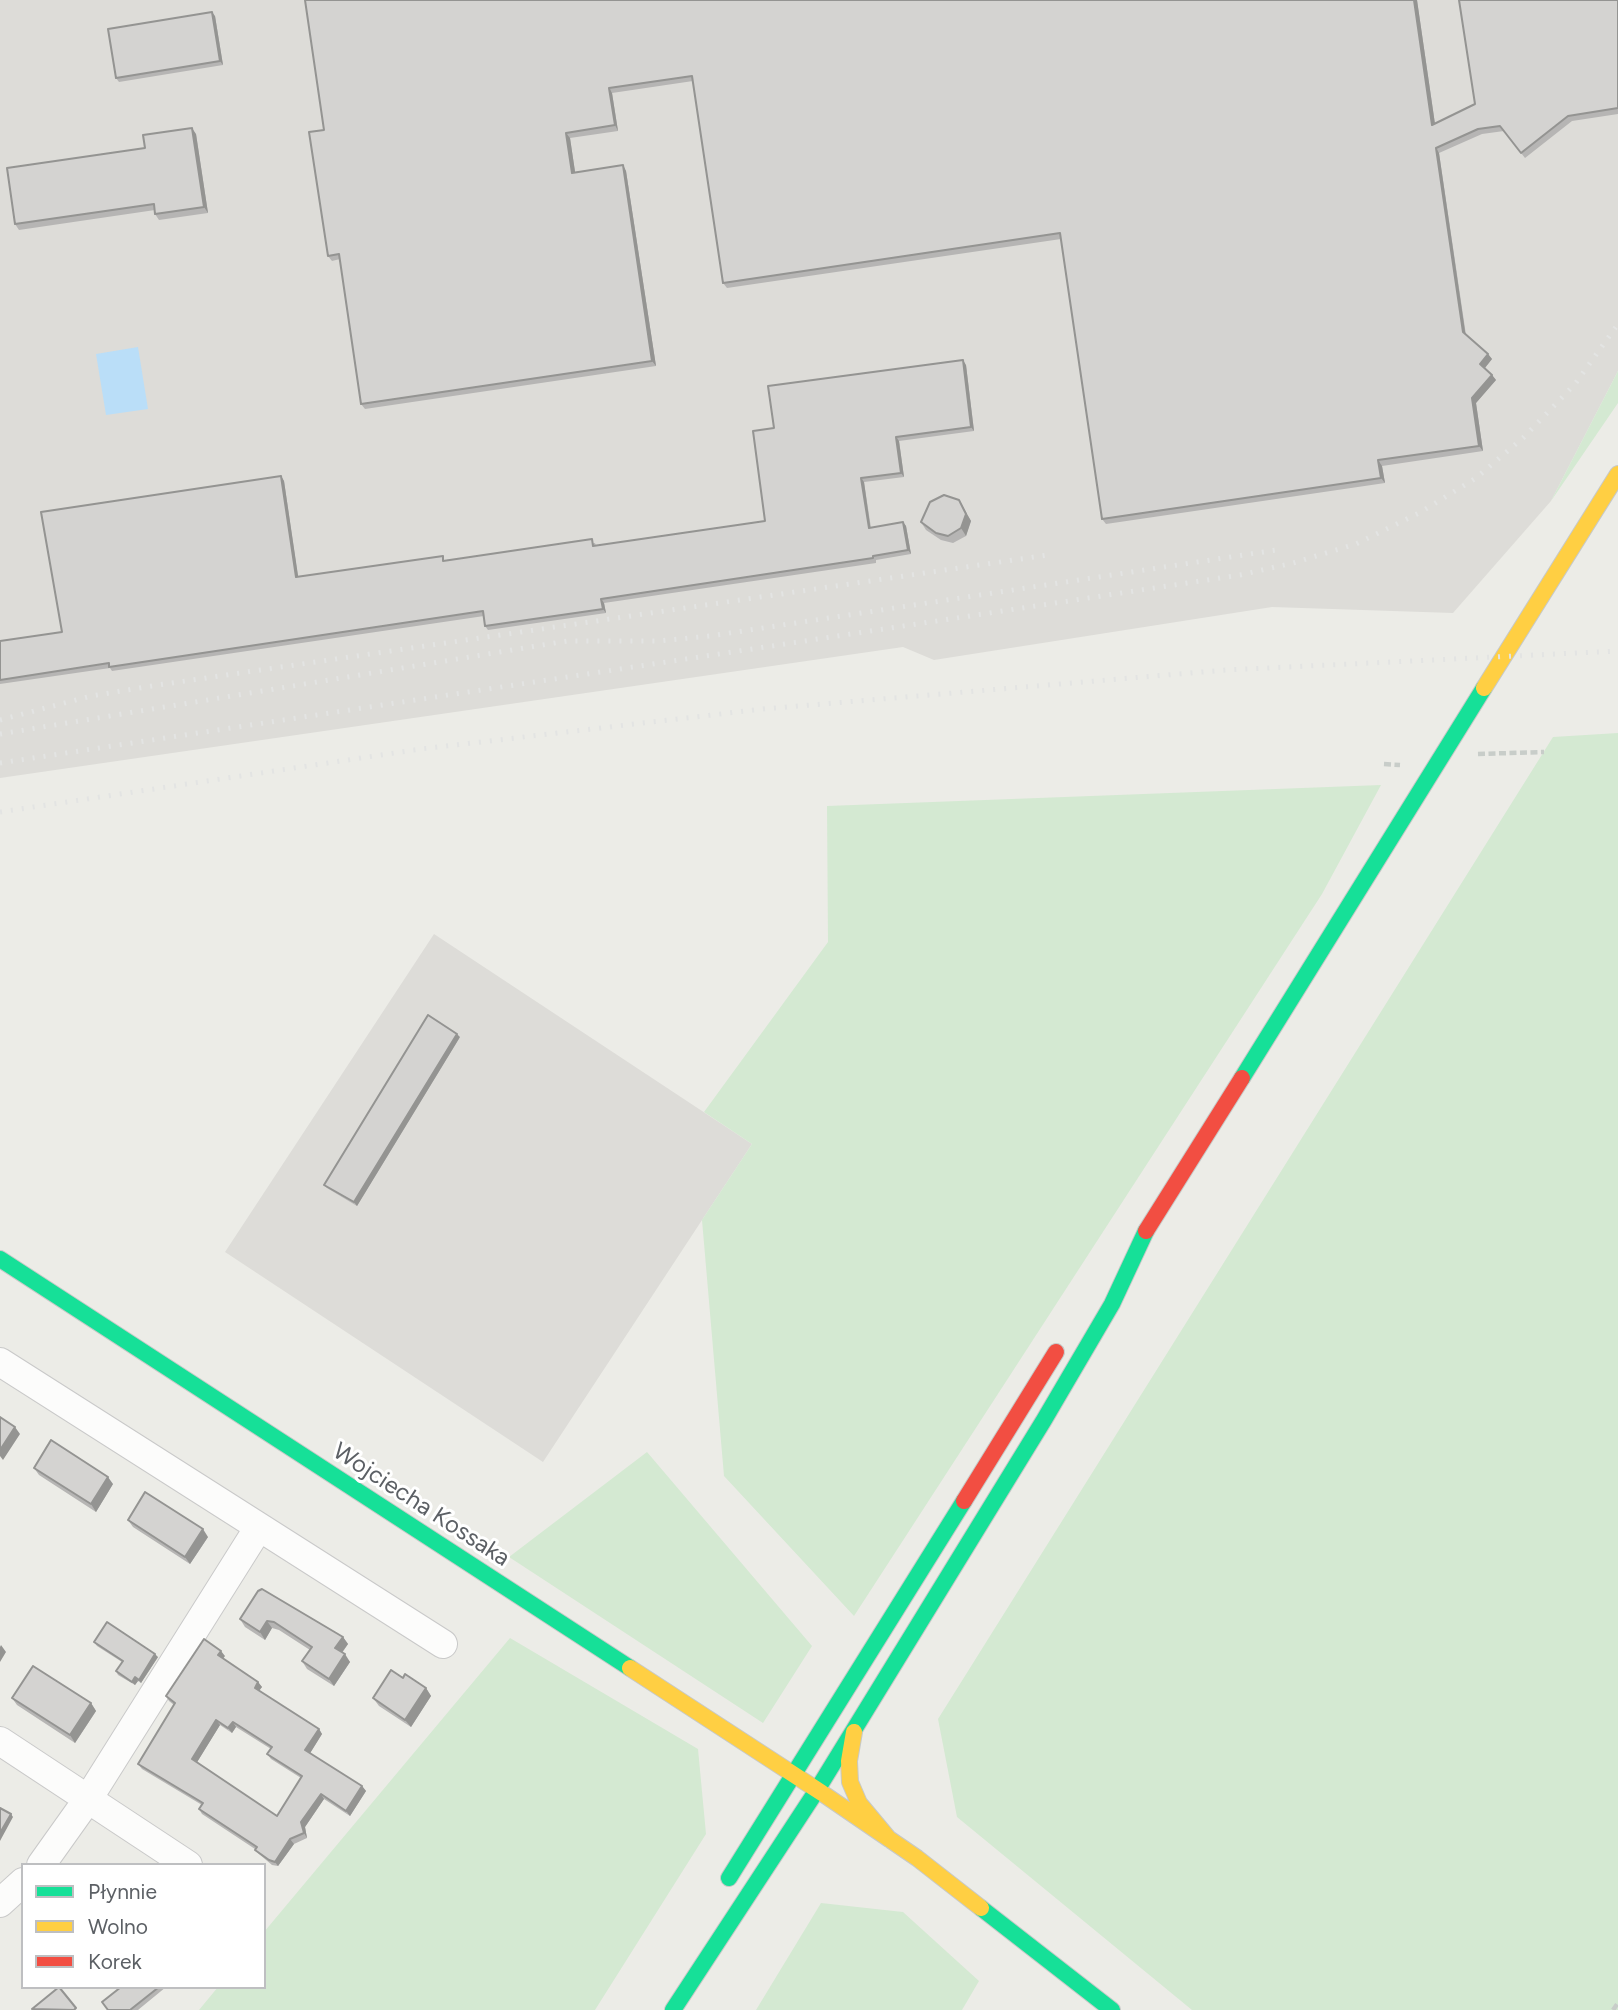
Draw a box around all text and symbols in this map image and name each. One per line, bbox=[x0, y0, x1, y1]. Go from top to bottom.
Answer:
street label: Wojciecha Kossaka bbox=[327, 1437, 515, 1573]
legend bbox=[21, 1863, 266, 1989]
text: Płynnie bbox=[88, 1879, 157, 1904]
text: Wolno bbox=[88, 1914, 148, 1939]
text: Korek bbox=[88, 1949, 142, 1974]

